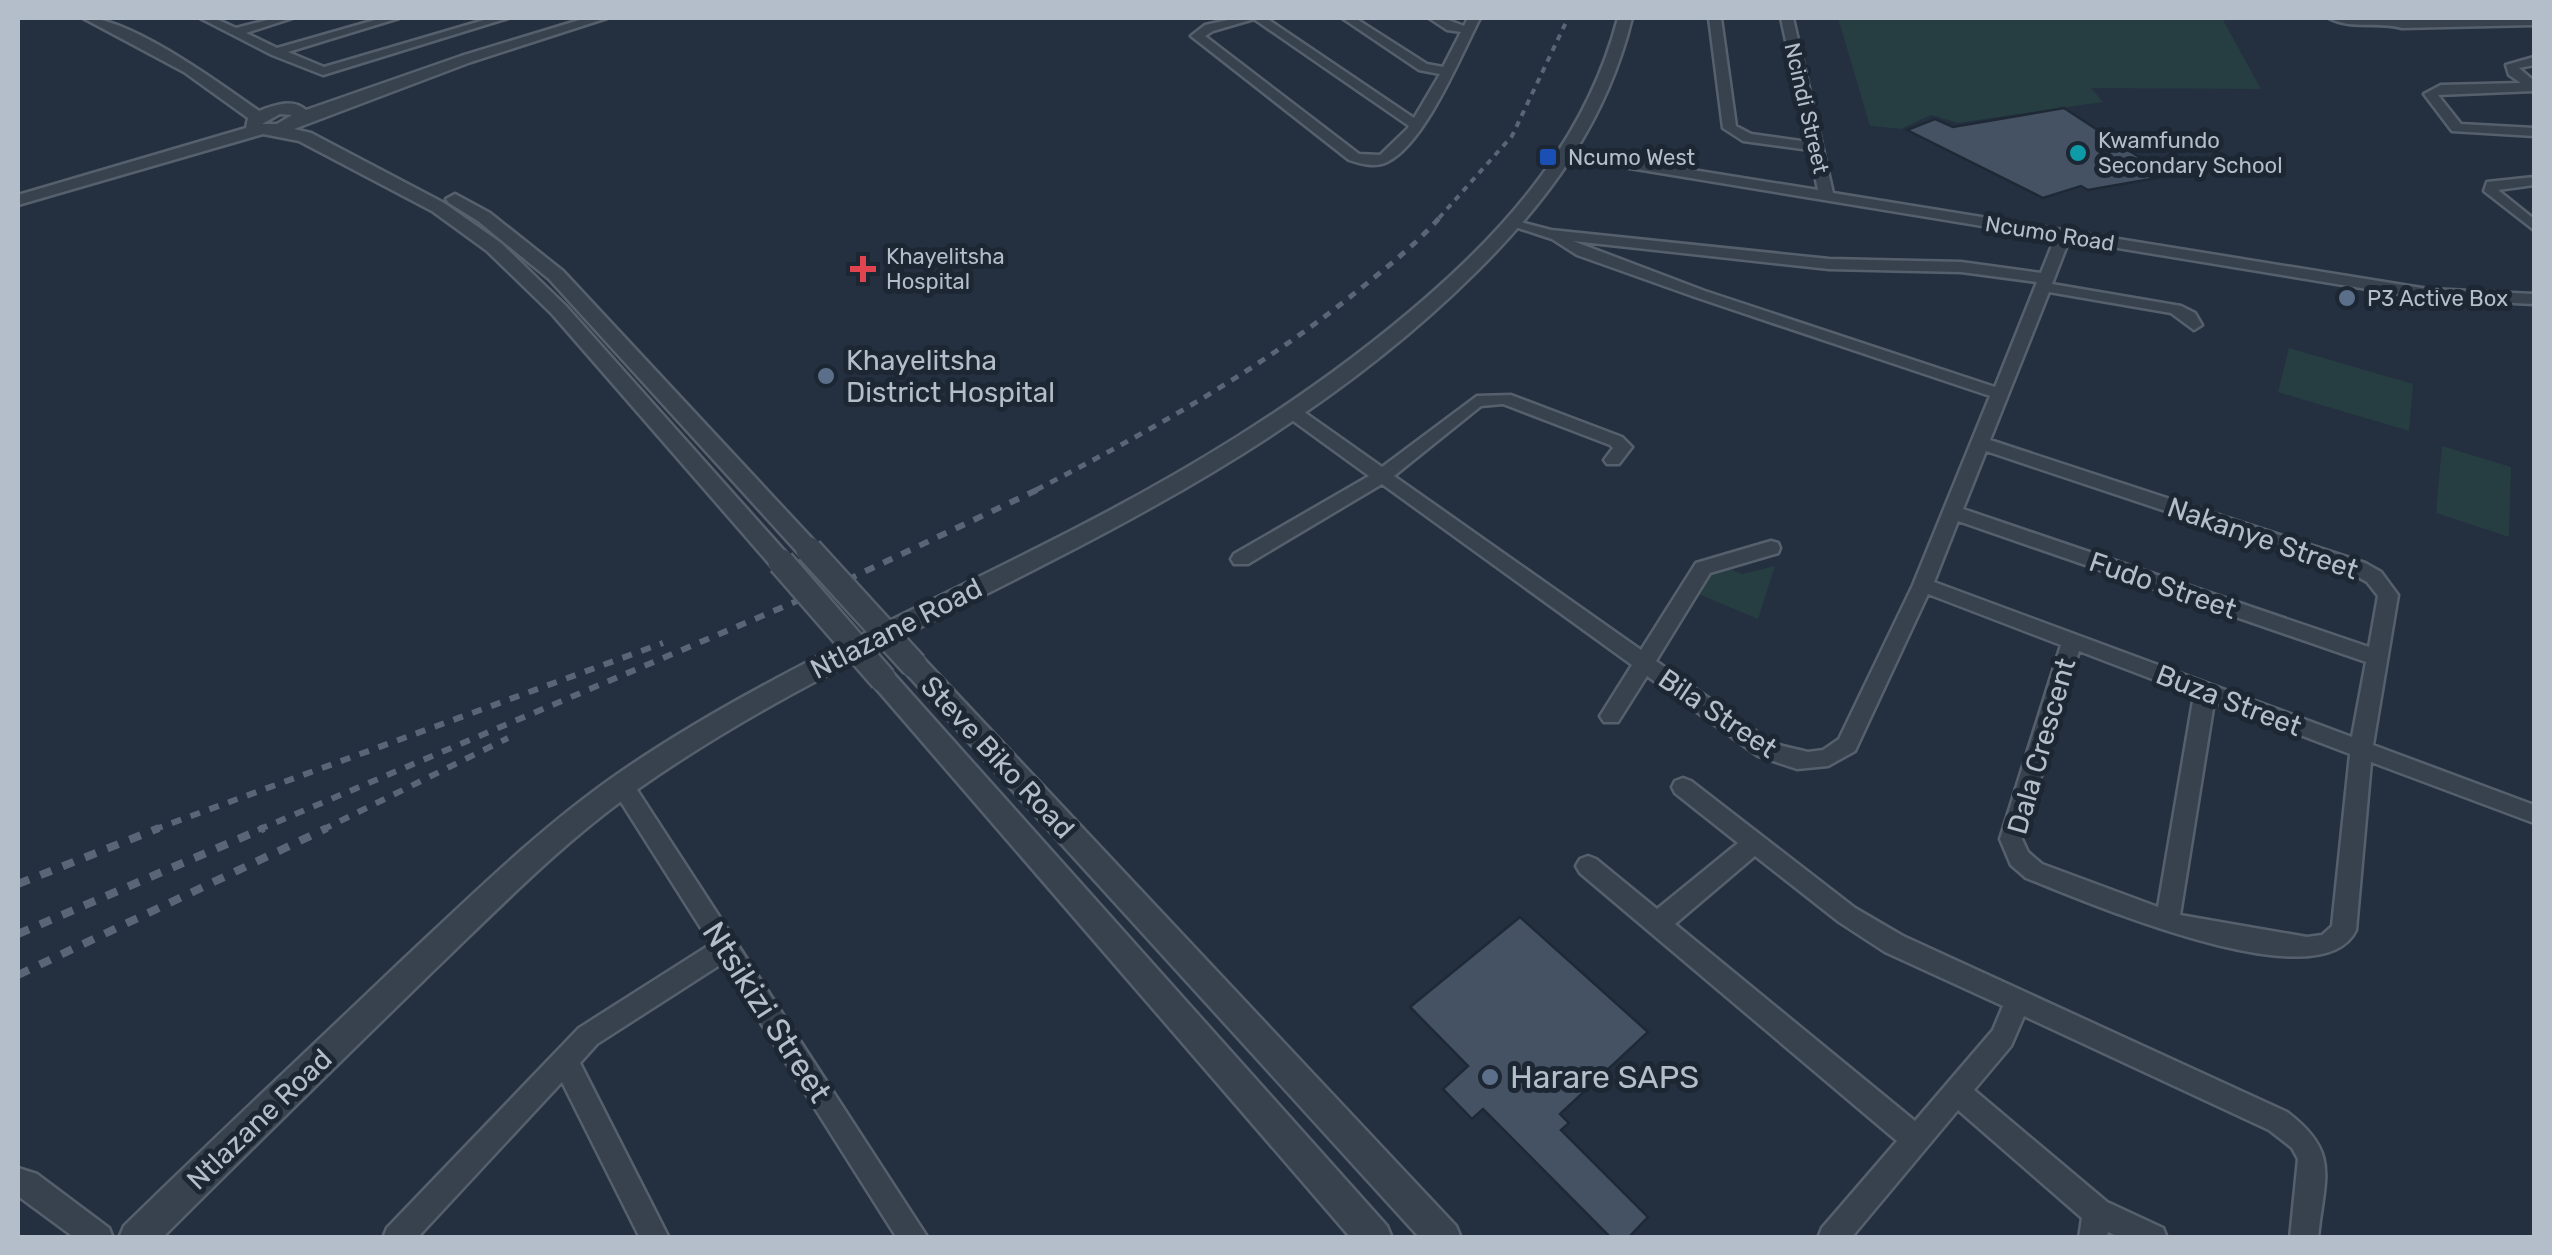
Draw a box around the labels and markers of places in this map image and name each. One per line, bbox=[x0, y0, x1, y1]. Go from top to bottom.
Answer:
place label: Kwamfundo Secondary School bbox=[2098, 127, 2282, 179]
marker: Kwamfundo Secondary School bbox=[2067, 142, 2089, 164]
place label: Ncumo West bbox=[1568, 144, 1696, 171]
marker: Ncumo West bbox=[1537, 146, 1559, 168]
place label: Khayelitsha Hospital bbox=[886, 243, 1005, 295]
marker: Khayelitsha Hospital bbox=[850, 256, 876, 282]
place label: P3 Active Box bbox=[2367, 285, 2508, 312]
marker: P3 Active Box bbox=[2336, 287, 2358, 309]
place label: Khayelitsha District Hospital bbox=[846, 344, 1055, 409]
marker: Khayelitsha District Hospital bbox=[815, 365, 837, 387]
place label: Harare SAPS bbox=[1510, 1058, 1699, 1096]
marker: Harare SAPS bbox=[1479, 1066, 1501, 1088]

